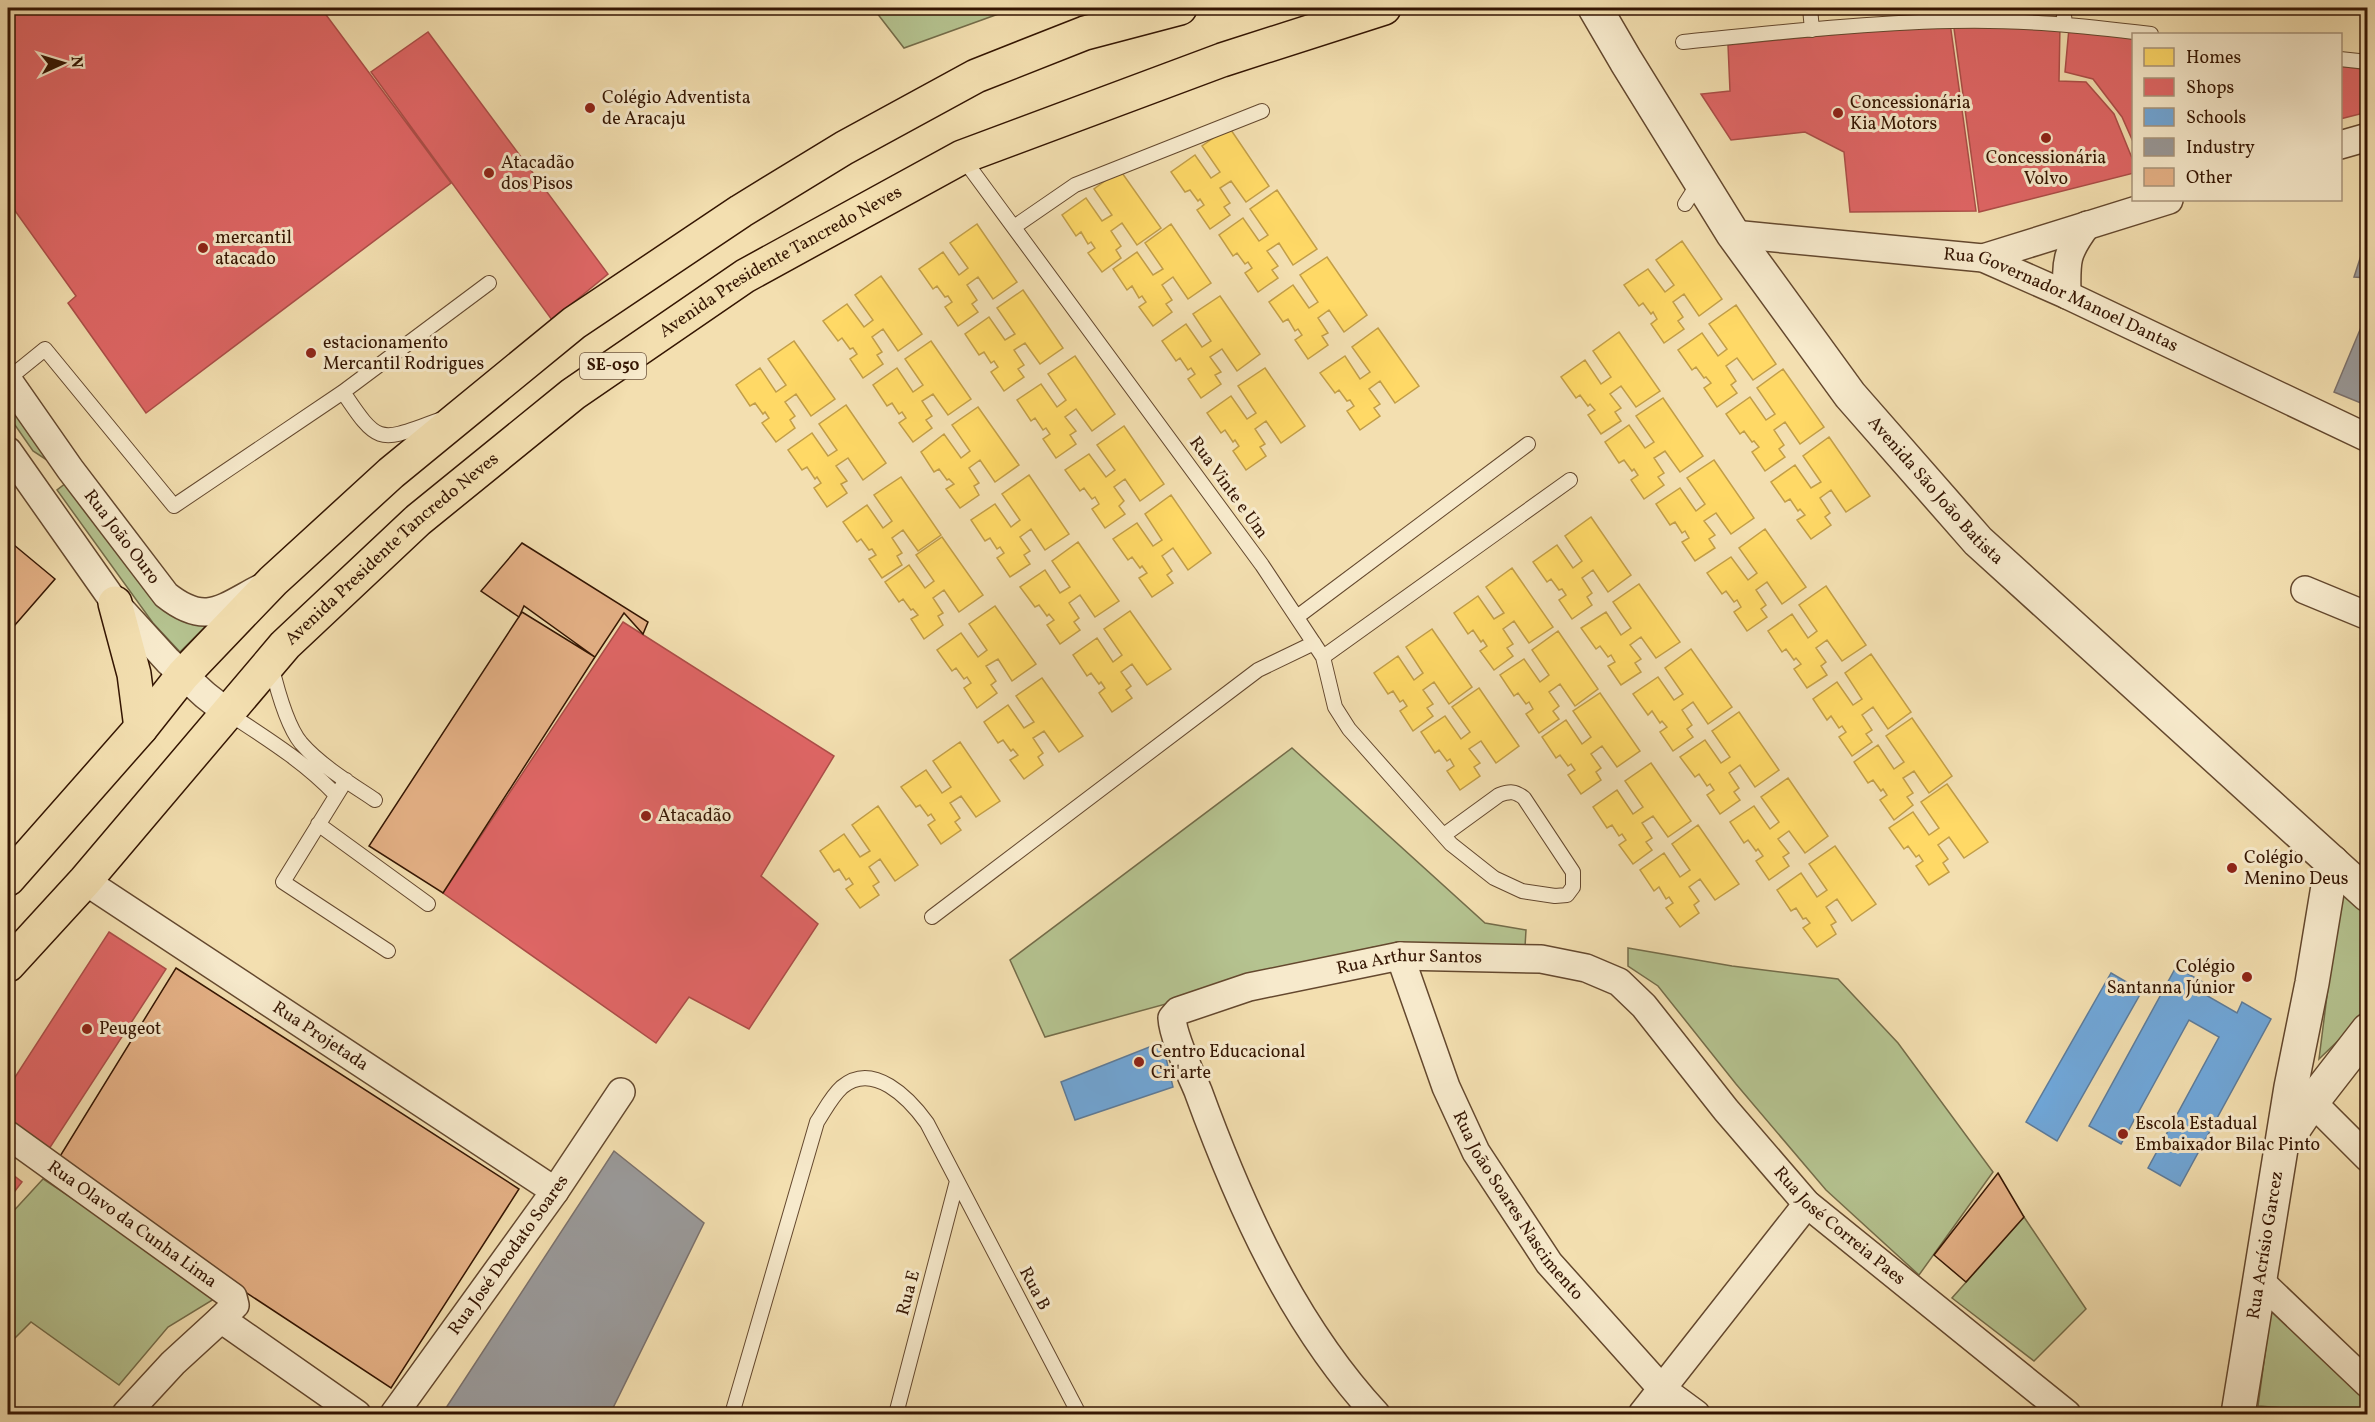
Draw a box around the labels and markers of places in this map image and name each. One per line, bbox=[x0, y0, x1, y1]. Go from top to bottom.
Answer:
place label: Colégio Adventista de Aracaju bbox=[602, 86, 751, 132]
place label: Concessionária Kia Motors bbox=[1850, 91, 1971, 137]
marker: Colégio Adventista de Aracaju bbox=[583, 101, 597, 115]
marker: Concessionária Kia Motors bbox=[1831, 106, 1845, 120]
marker: Concessionária Volvo bbox=[2039, 131, 2053, 145]
place label: Concessionária Volvo bbox=[1986, 146, 2106, 192]
place label: Atacadão dos Pisos bbox=[501, 151, 574, 197]
marker: Atacadão dos Pisos bbox=[482, 166, 496, 180]
place label: mercantil atacado bbox=[215, 226, 292, 272]
marker: mercantil atacado bbox=[196, 241, 210, 255]
place label: estacionamento Mercantil Rodrigues bbox=[323, 331, 484, 377]
marker: estacionamento Mercantil Rodrigues bbox=[304, 346, 318, 360]
place label: Atacadão bbox=[658, 804, 731, 829]
marker: Atacadão bbox=[639, 809, 653, 823]
place label: Colégio Menino Deus bbox=[2244, 846, 2349, 892]
marker: Colégio Menino Deus bbox=[2225, 861, 2239, 875]
place label: Colégio Santanna Júnior bbox=[2107, 955, 2235, 1001]
marker: Colégio Santanna Júnior bbox=[2240, 970, 2254, 984]
place label: Peugeot bbox=[99, 1017, 161, 1042]
marker: Peugeot bbox=[80, 1022, 94, 1036]
place label: Centro Educacional Cri'arte bbox=[1151, 1040, 1305, 1086]
marker: Centro Educacional Cri'arte bbox=[1132, 1055, 1146, 1069]
place label: Escola Estadual Embaixador Bilac Pinto bbox=[2135, 1112, 2320, 1158]
marker: Escola Estadual Embaixador Bilac Pinto bbox=[2116, 1127, 2130, 1141]

